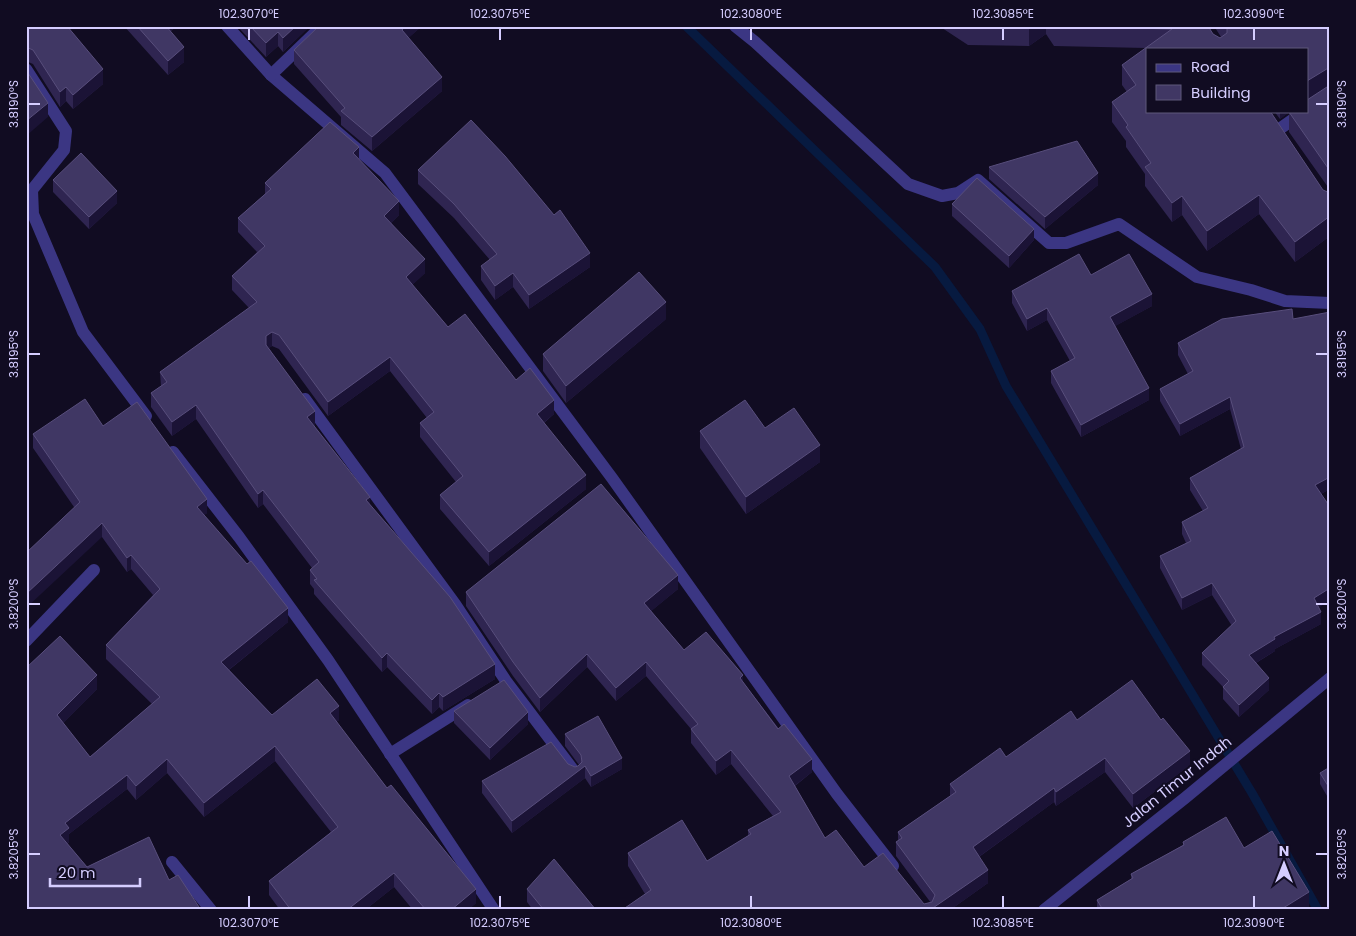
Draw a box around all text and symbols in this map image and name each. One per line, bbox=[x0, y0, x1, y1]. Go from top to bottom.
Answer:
text: 102.3070°E bbox=[219, 5, 279, 22]
text: 102.3075°E bbox=[470, 5, 530, 22]
text: 102.3080°E bbox=[720, 5, 782, 22]
text: 102.3085°E bbox=[972, 5, 1034, 22]
text: 102.3090°E bbox=[1223, 5, 1285, 22]
legend bbox=[1146, 48, 1308, 112]
text: Road bbox=[1191, 56, 1230, 77]
text: 3.8190°S bbox=[5, 80, 22, 128]
text: 3.8190°S bbox=[1333, 80, 1350, 128]
text: Building bbox=[1191, 82, 1251, 103]
text: 3.8195°S bbox=[5, 330, 22, 378]
text: 3.8195°S bbox=[1333, 330, 1350, 378]
text: 3.8200°S bbox=[5, 578, 22, 630]
text: 3.8200°S bbox=[1333, 578, 1350, 630]
street label: Jalan Timur Indah bbox=[1118, 731, 1236, 832]
text: 3.8205°S bbox=[5, 828, 22, 880]
text: 3.8205°S bbox=[1333, 828, 1350, 880]
north arrow bbox=[1258, 838, 1308, 888]
text: N bbox=[1279, 841, 1289, 861]
scale bar bbox=[50, 856, 140, 888]
text: 20 m bbox=[58, 862, 96, 883]
text: 102.3070°E bbox=[219, 914, 279, 931]
text: 102.3075°E bbox=[470, 914, 530, 931]
text: 102.3080°E bbox=[720, 914, 782, 931]
text: 102.3085°E bbox=[972, 914, 1034, 931]
text: 102.3090°E bbox=[1223, 914, 1285, 931]

